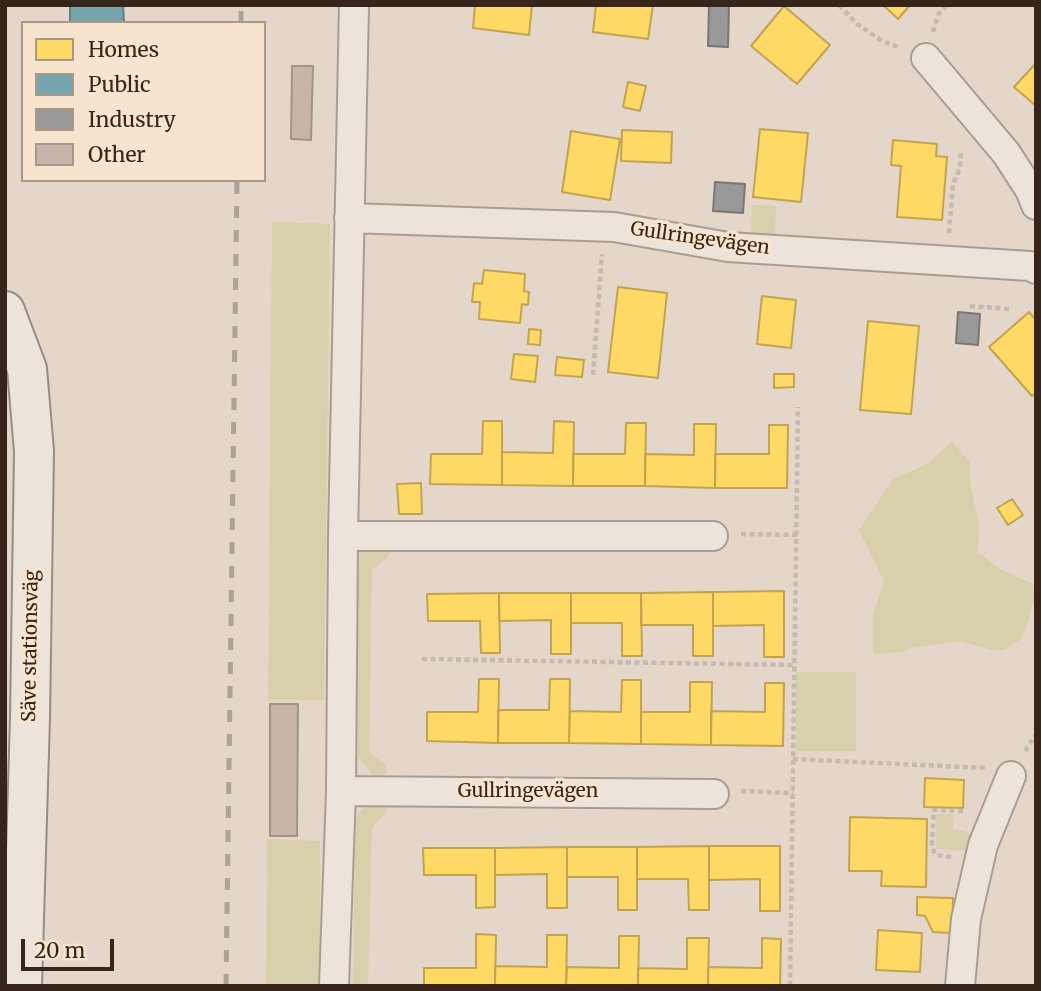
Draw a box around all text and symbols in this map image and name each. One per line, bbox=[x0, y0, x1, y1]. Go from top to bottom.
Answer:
legend bbox=[21, 21, 266, 182]
text: Homes bbox=[88, 36, 159, 63]
text: Public bbox=[88, 71, 151, 98]
text: Industry bbox=[88, 106, 176, 133]
text: Other bbox=[88, 141, 146, 168]
street label: Gullringevägen bbox=[629, 218, 771, 260]
street label: Säve stationsväg bbox=[18, 570, 44, 722]
street label: Gullringevägen bbox=[458, 781, 598, 803]
scale bar bbox=[24, 925, 117, 969]
text: 20 m bbox=[34, 937, 85, 964]

